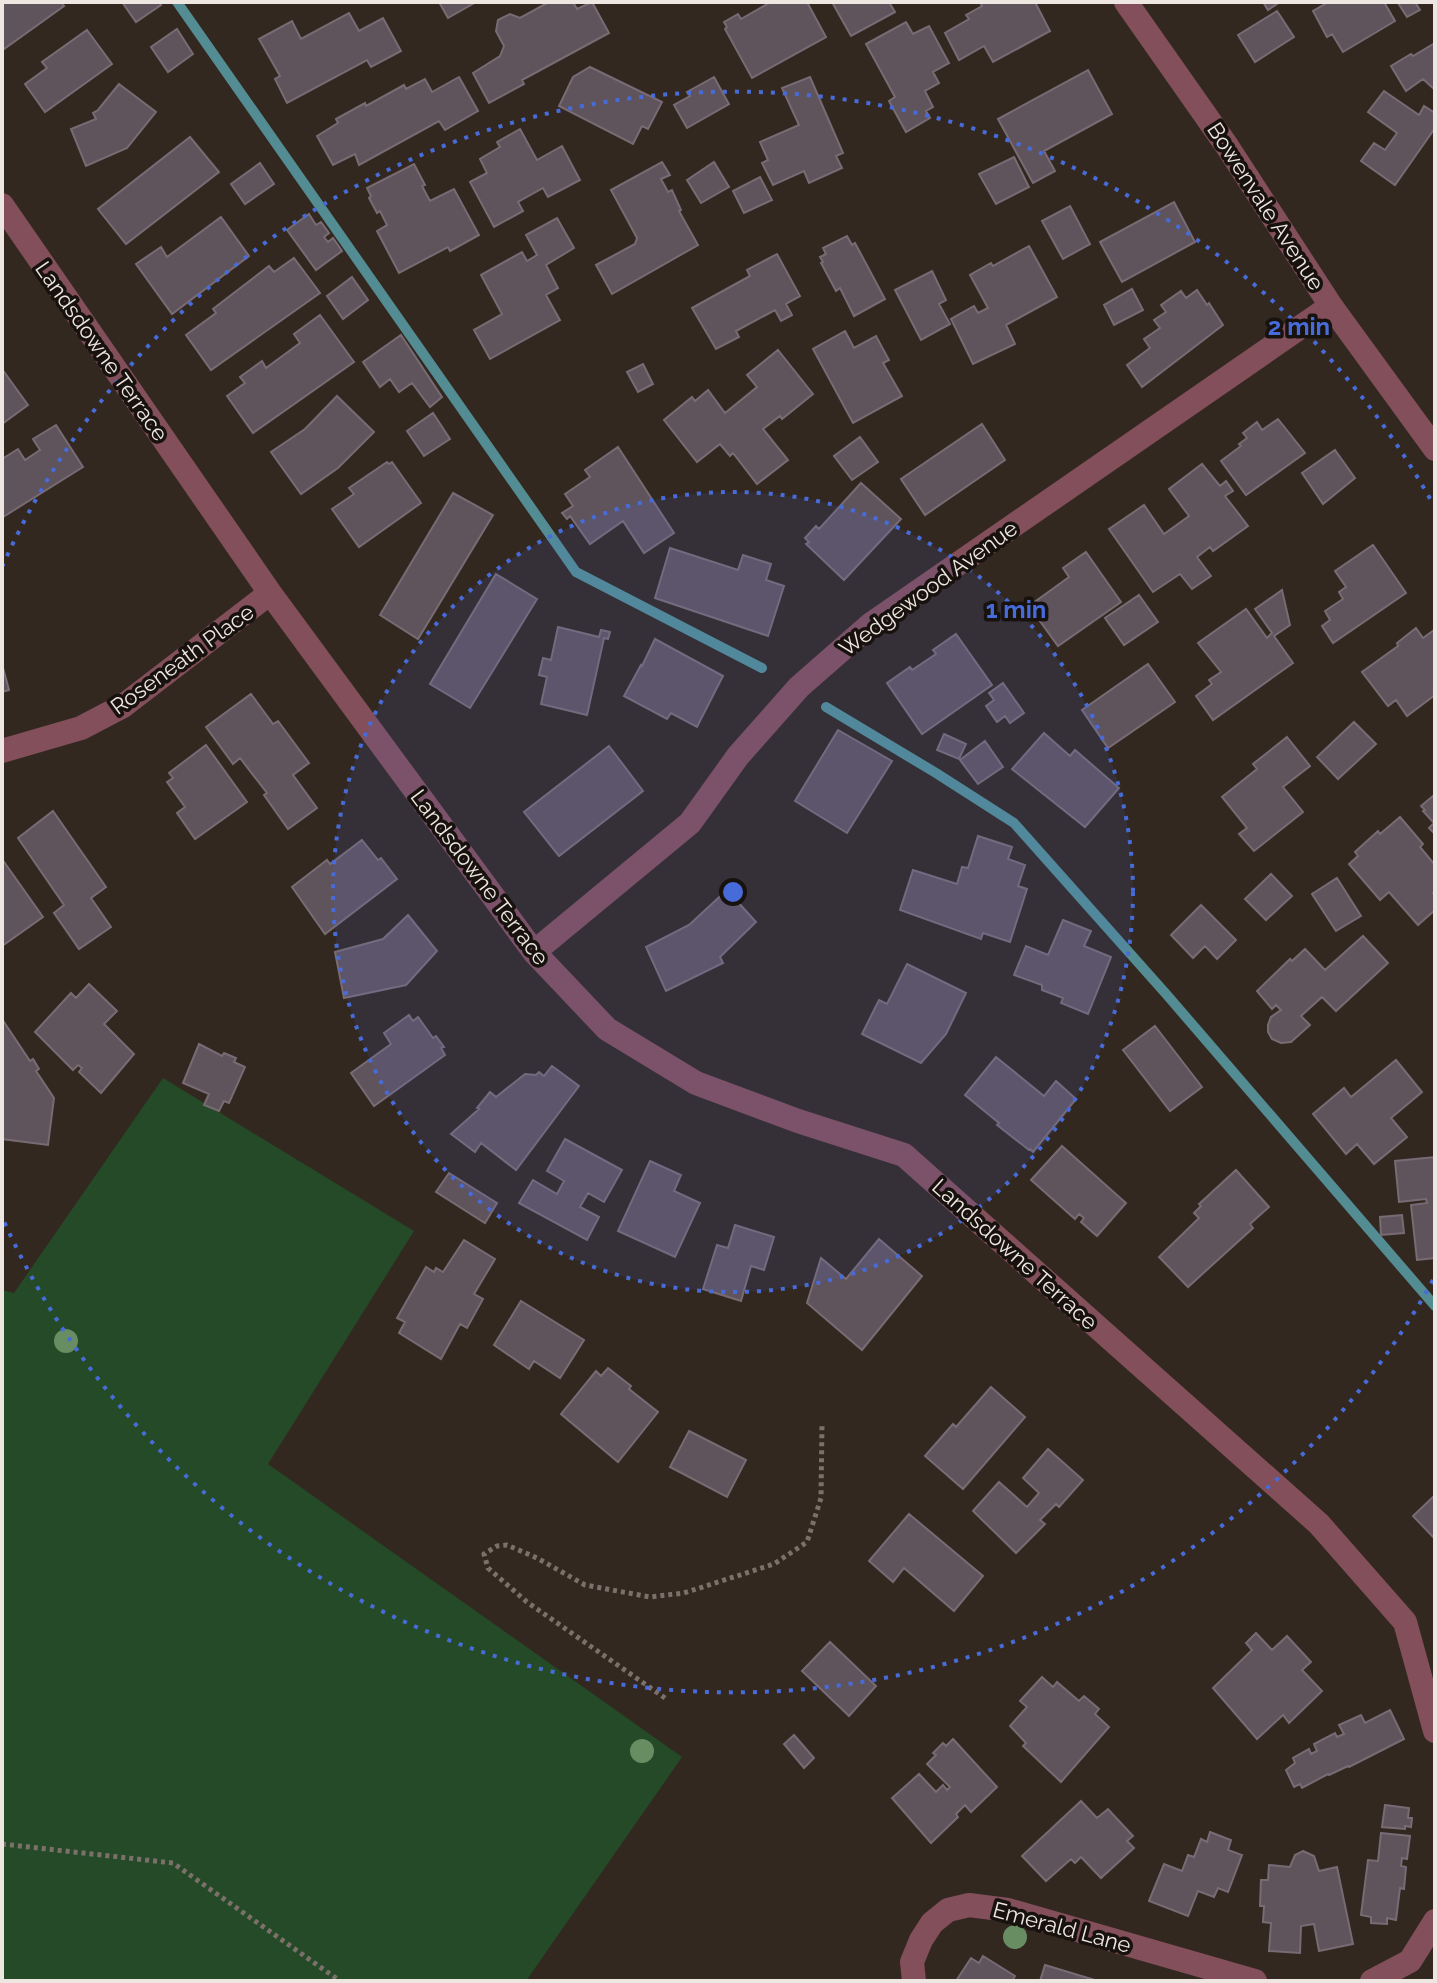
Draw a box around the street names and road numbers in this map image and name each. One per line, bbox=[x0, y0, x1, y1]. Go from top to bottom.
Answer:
street label: Bowenvale Avenue bbox=[1202, 117, 1330, 295]
street label: Landsdowne Terrace bbox=[30, 256, 174, 446]
street label: Wedgewood Avenue bbox=[834, 515, 1022, 661]
street label: Roseneath Place bbox=[105, 598, 259, 720]
street label: Landsdowne Terrace bbox=[406, 784, 555, 970]
street label: Landsdowne Terrace bbox=[927, 1173, 1103, 1335]
street label: Emerald Lane bbox=[990, 1896, 1134, 1958]

